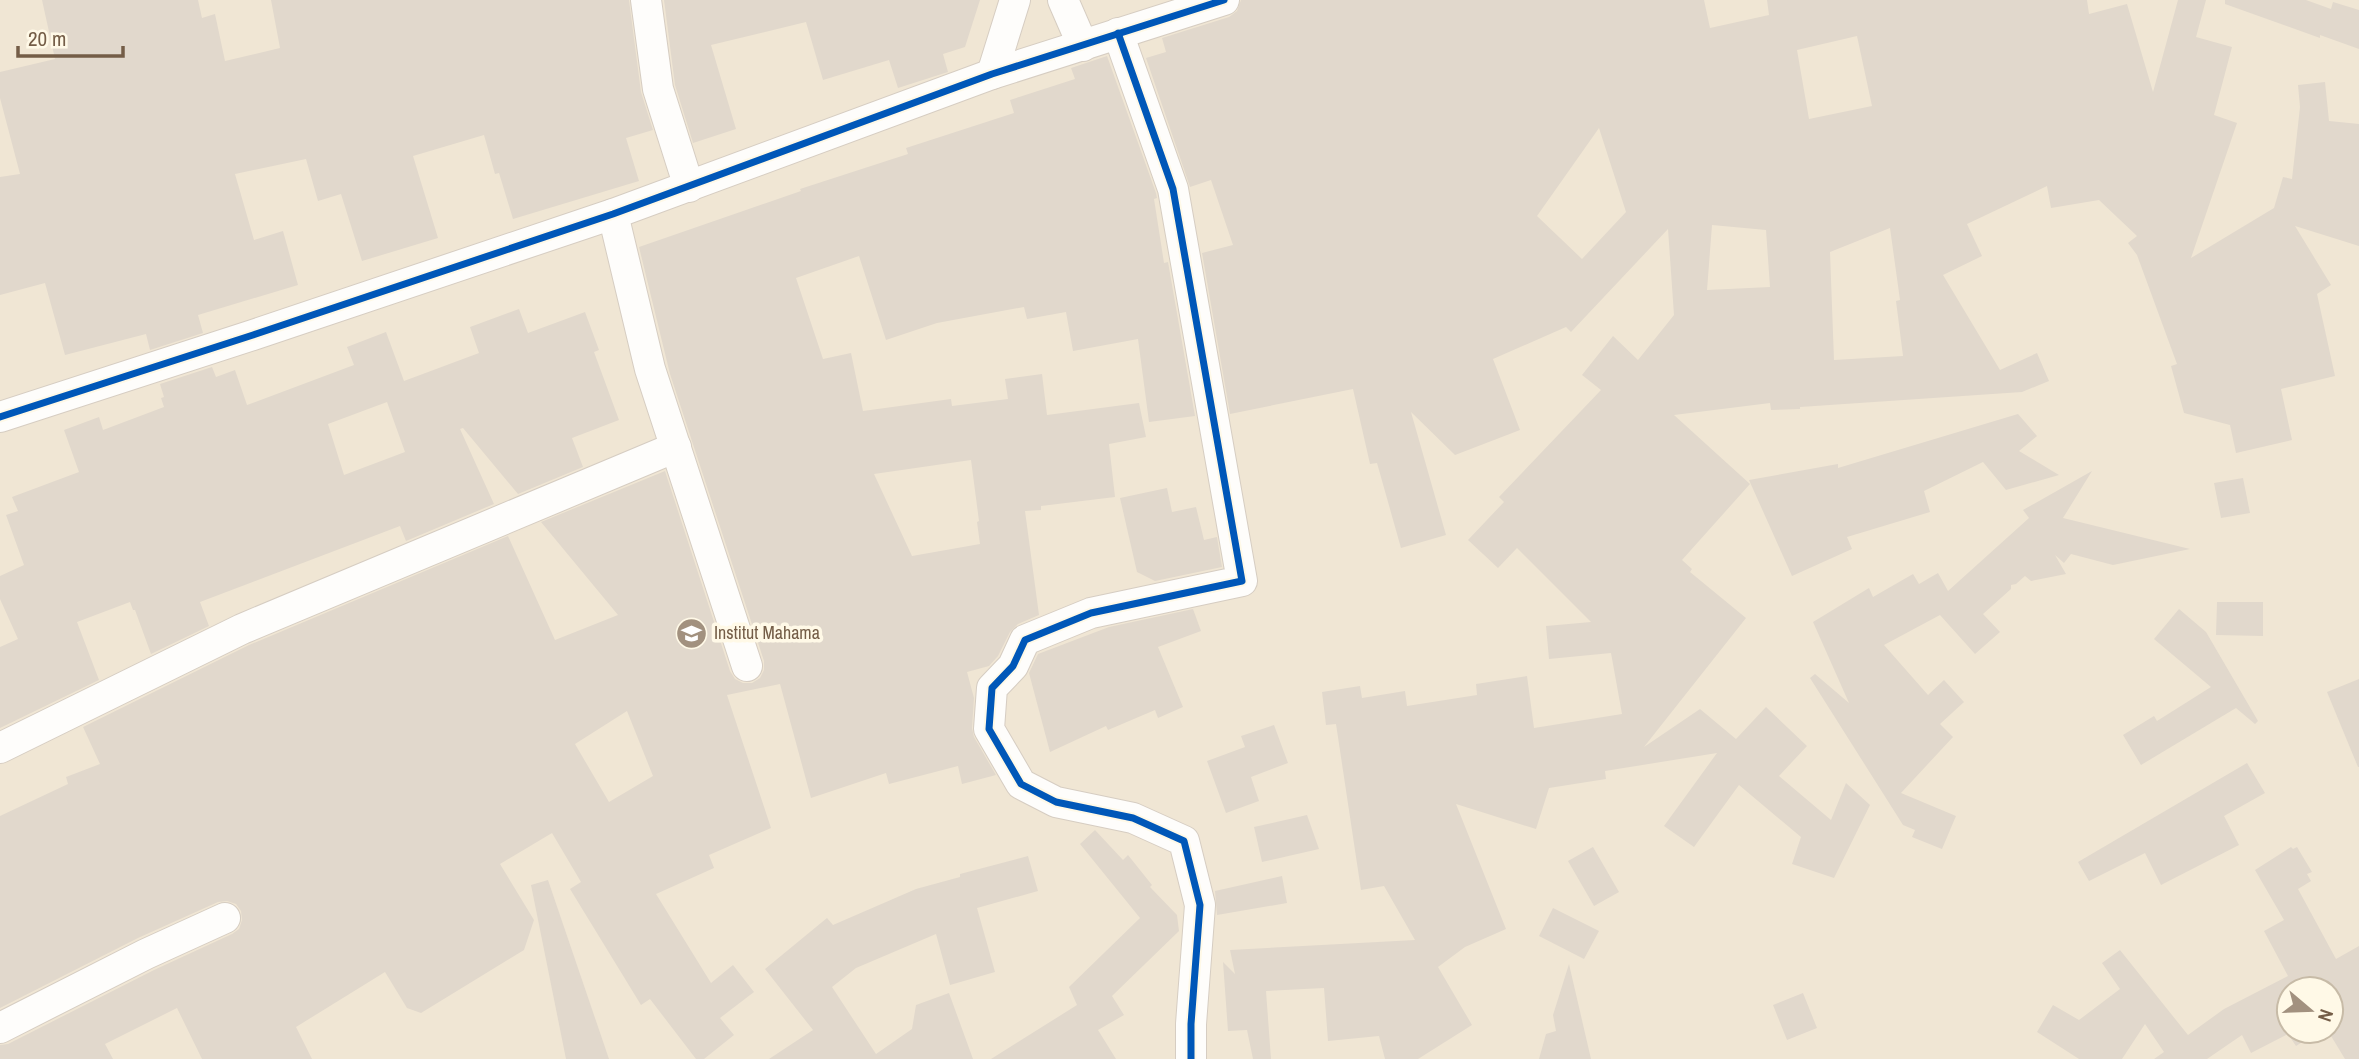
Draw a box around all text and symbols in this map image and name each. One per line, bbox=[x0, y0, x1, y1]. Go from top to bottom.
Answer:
scale bar bbox=[18, 14, 122, 58]
text: 20 m bbox=[28, 24, 66, 53]
school or university icon: Institut Mahama bbox=[674, 616, 708, 650]
place label: Institut Mahama bbox=[714, 620, 820, 645]
north arrow bbox=[2275, 975, 2345, 1045]
text: N bbox=[2312, 1006, 2340, 1025]

